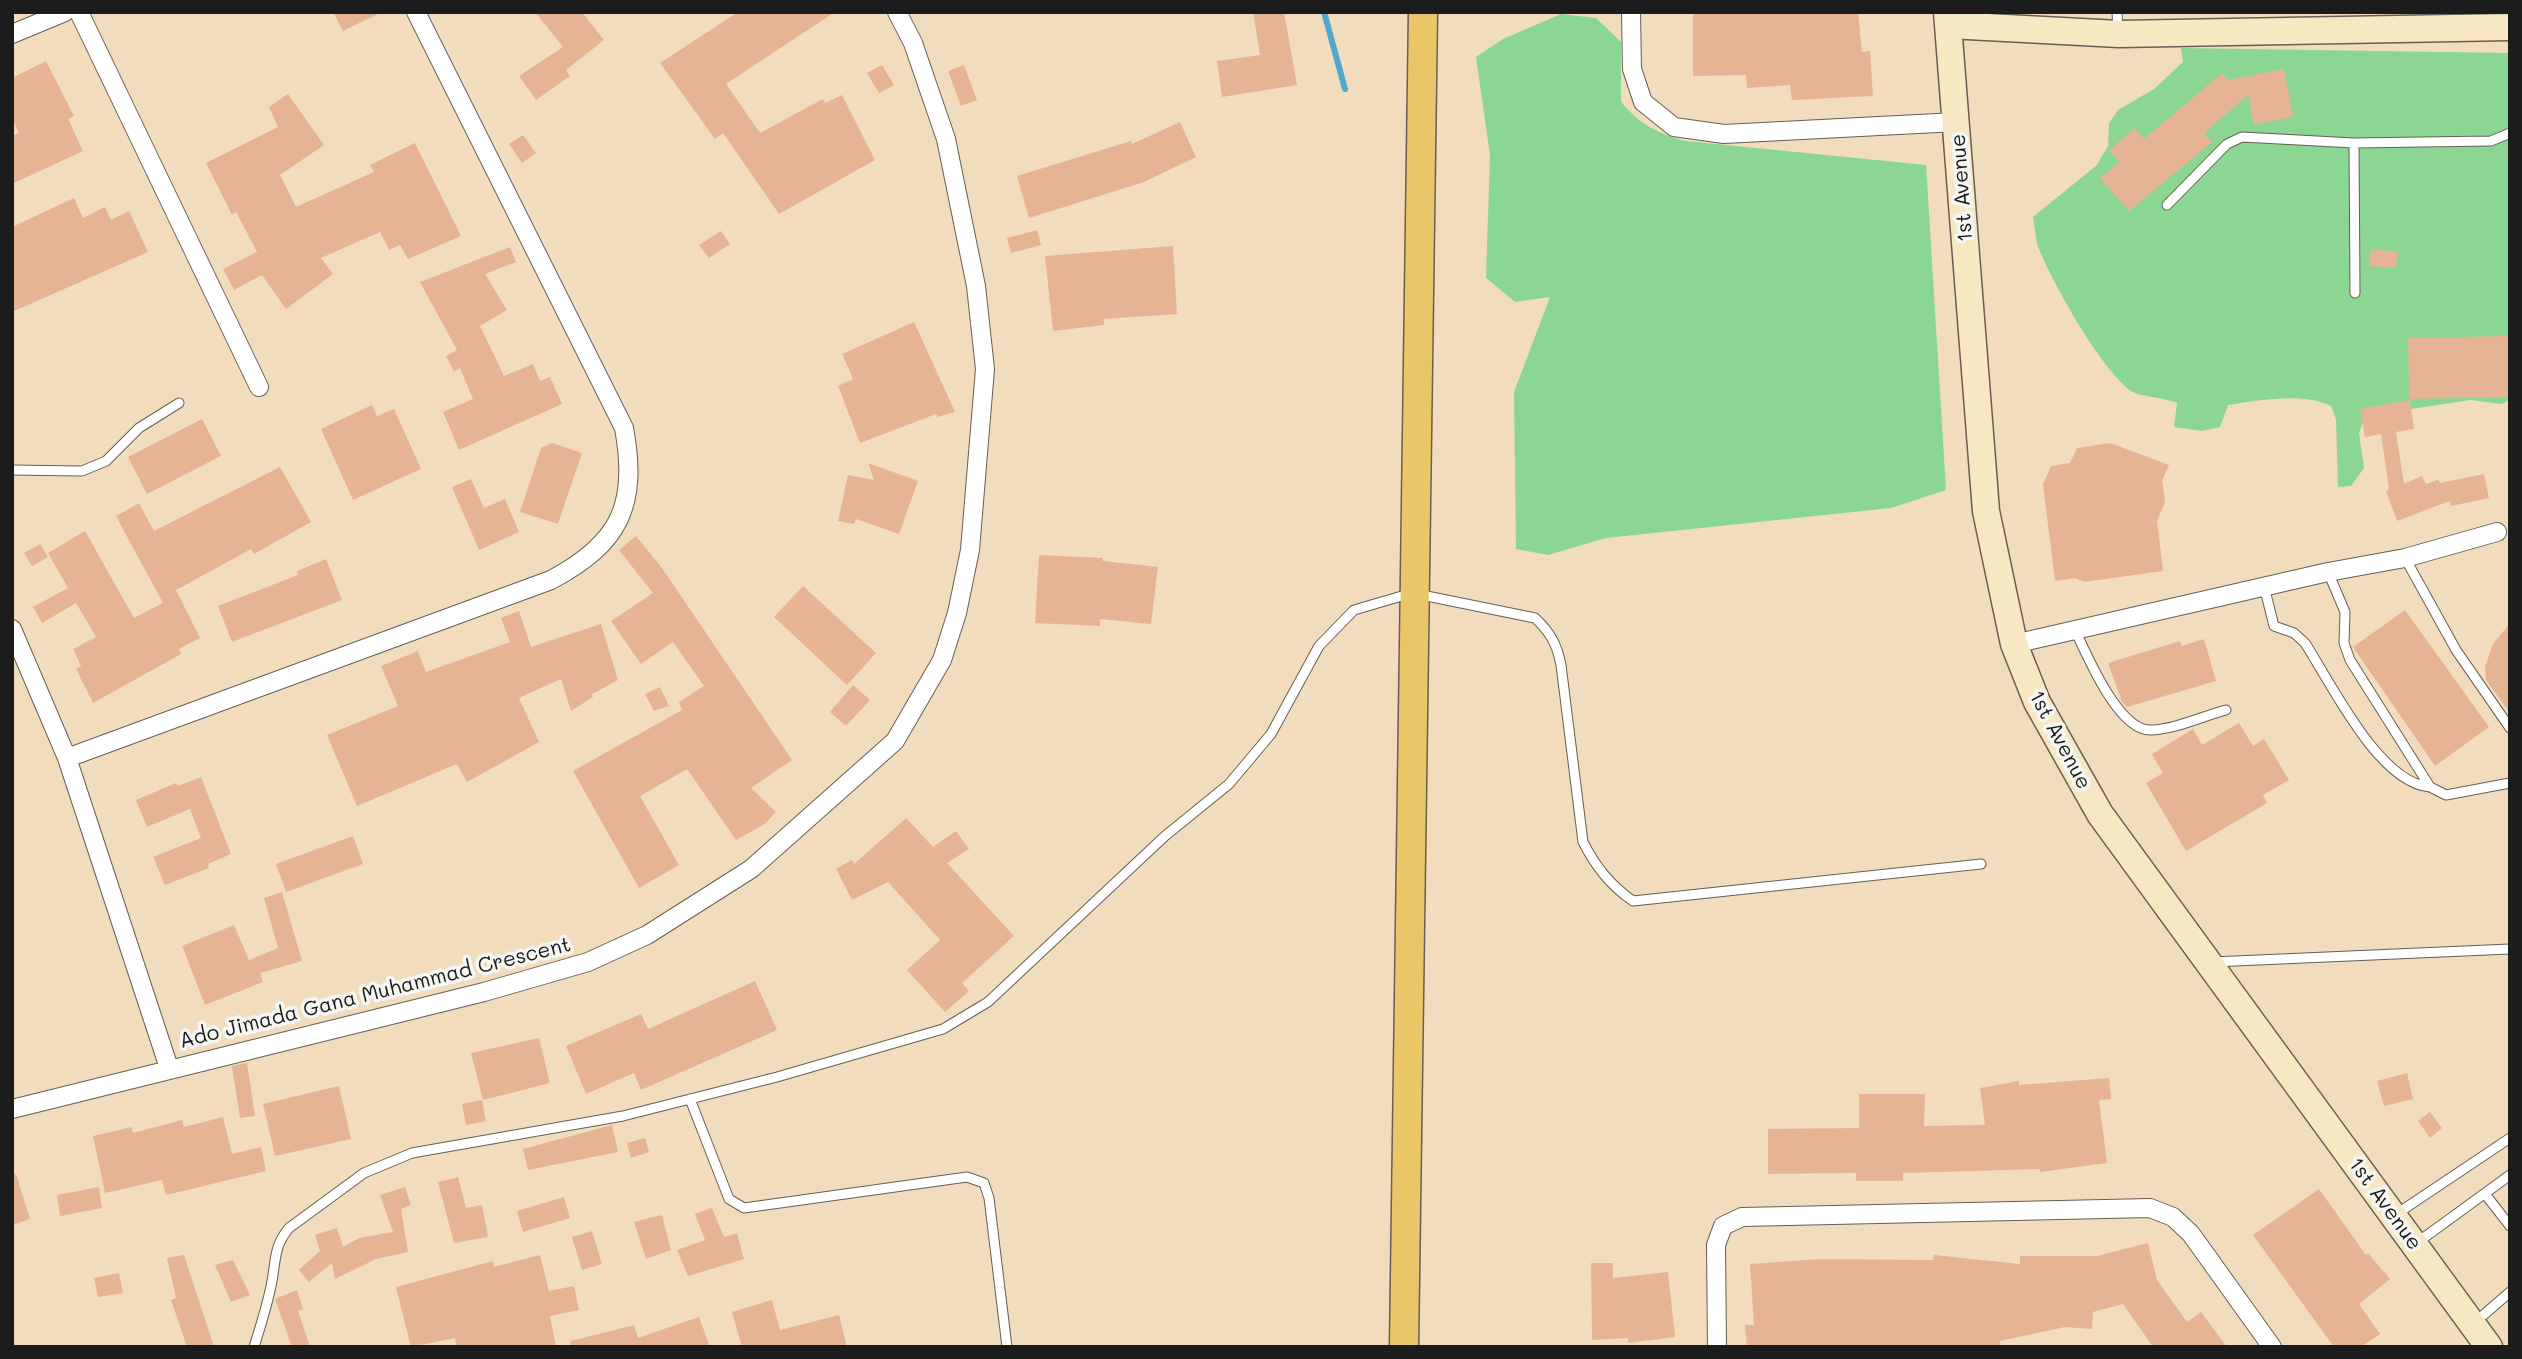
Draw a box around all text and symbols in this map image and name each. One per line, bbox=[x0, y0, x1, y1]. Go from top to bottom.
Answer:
street label: 1st Avenue bbox=[1946, 133, 1978, 243]
street label: 1st Avenue bbox=[2023, 686, 2097, 794]
street label: Ado Jimada Gana Muhammad Crescent bbox=[177, 932, 573, 1054]
street label: 1st Avenue bbox=[2343, 1153, 2427, 1255]

